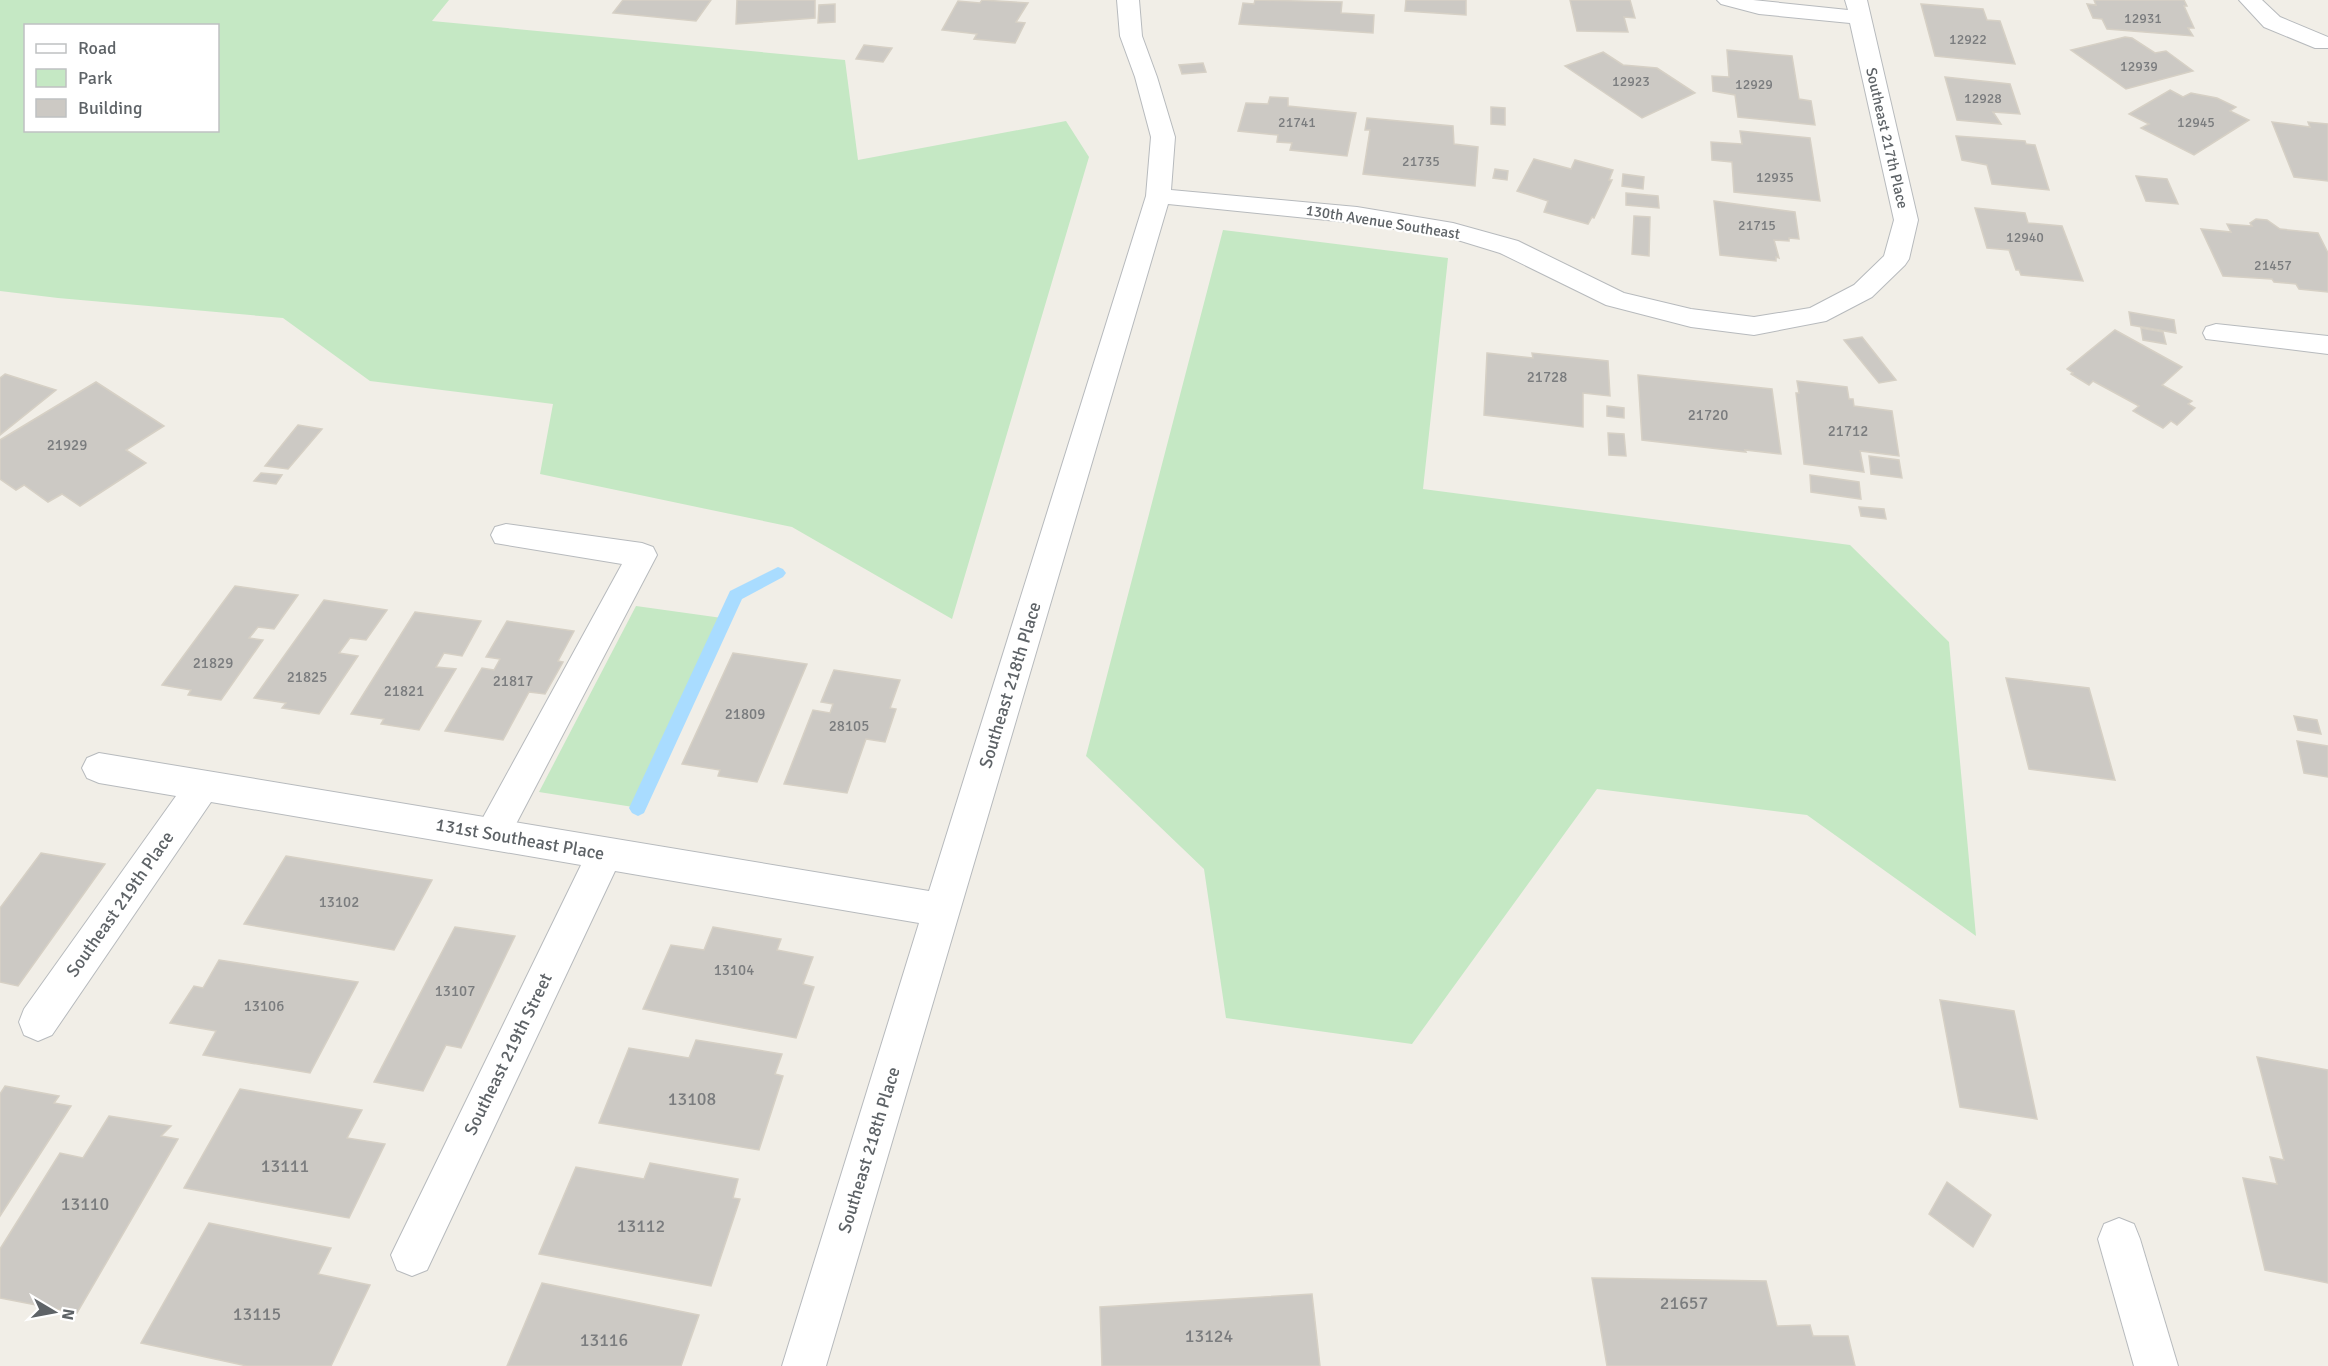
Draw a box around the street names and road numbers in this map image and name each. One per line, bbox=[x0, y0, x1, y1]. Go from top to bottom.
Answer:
street label: Southeast 217th Place bbox=[1862, 66, 1912, 210]
street label: 130th Avenue Southeast bbox=[1305, 201, 1461, 243]
street label: Southeast 218th Place bbox=[974, 599, 1046, 771]
street label: 131st Southeast Place bbox=[434, 813, 606, 865]
street label: Southeast 219th Place bbox=[61, 827, 179, 981]
street label: Southeast 219th Street bbox=[459, 969, 557, 1139]
street label: Southeast 218th Place bbox=[833, 1064, 905, 1236]

